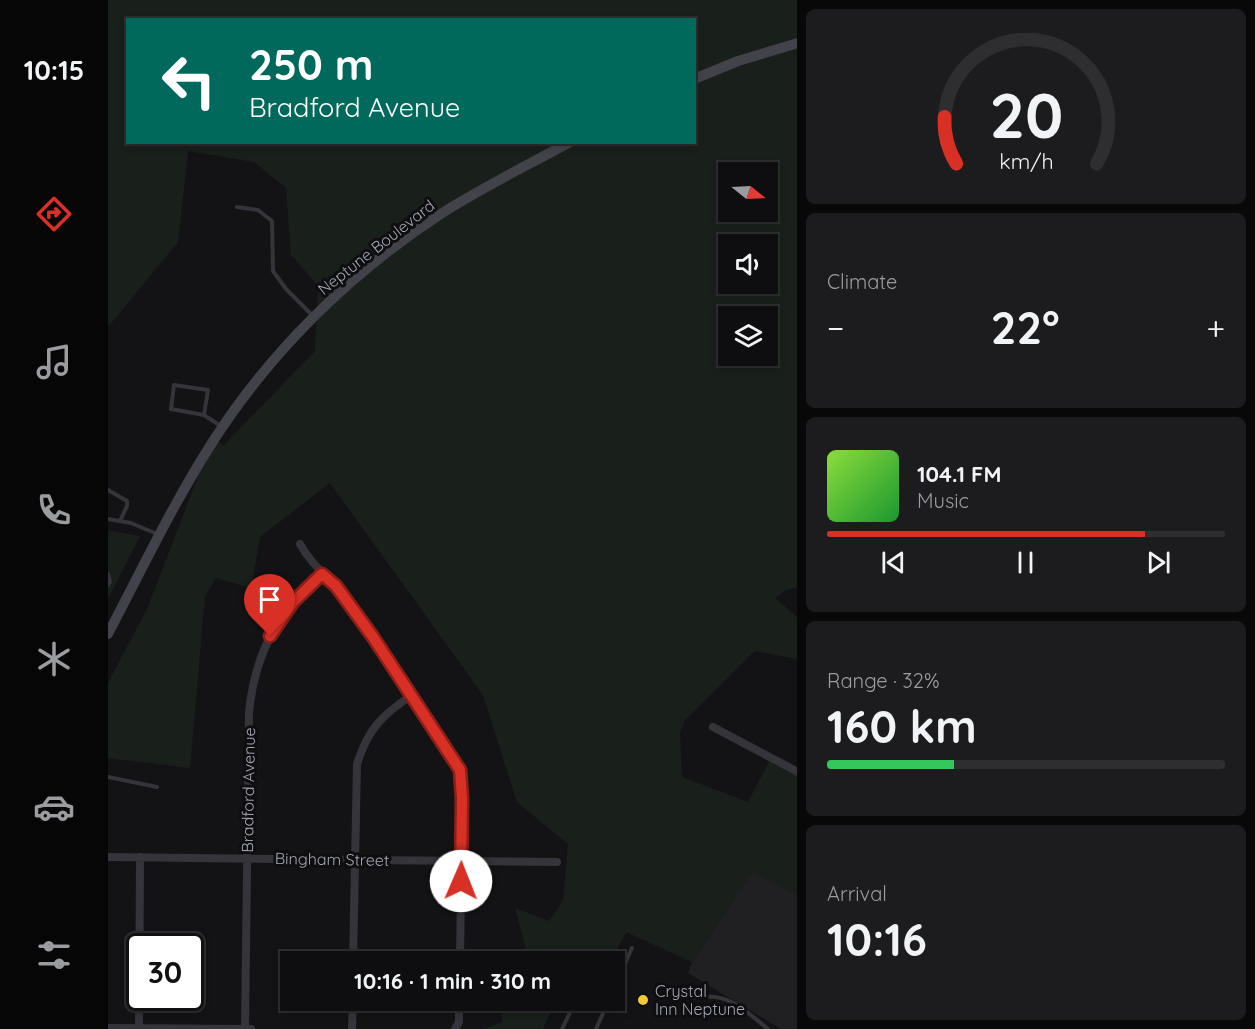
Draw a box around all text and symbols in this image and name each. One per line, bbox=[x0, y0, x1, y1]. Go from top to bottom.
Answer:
text: 250 m bbox=[249, 38, 373, 91]
icon: left bbox=[150, 42, 228, 120]
text: 10:15 bbox=[24, 53, 84, 87]
text: 20 bbox=[989, 76, 1063, 154]
text: Bradford Avenue bbox=[249, 90, 460, 124]
text: km/h bbox=[999, 148, 1053, 174]
north arrow bbox=[718, 162, 778, 222]
map controls bbox=[718, 162, 778, 366]
icon: directions bbox=[33, 193, 75, 235]
street label: Neptune Boulevard bbox=[314, 195, 438, 299]
button: sound bbox=[718, 234, 778, 294]
text: Climate bbox=[827, 269, 897, 294]
text: 22° bbox=[991, 299, 1060, 355]
button: layers bbox=[718, 306, 778, 366]
text: − bbox=[827, 307, 844, 348]
text: + bbox=[1206, 307, 1225, 348]
icon: music bbox=[33, 341, 75, 383]
text: 104.1 FM bbox=[917, 460, 1001, 488]
text: Music bbox=[917, 488, 969, 513]
icon: phone bbox=[33, 489, 75, 531]
icon: previous bbox=[877, 546, 910, 579]
icon: pause bbox=[1009, 546, 1042, 579]
icon: next bbox=[1142, 546, 1175, 579]
pin bbox=[244, 574, 295, 636]
icon: arrive bbox=[253, 583, 286, 616]
icon: climate bbox=[33, 638, 75, 680]
text: Range · 32% bbox=[827, 668, 939, 693]
text: 160 km bbox=[827, 698, 977, 754]
street label: Bradford Avenue bbox=[237, 727, 259, 853]
icon: car bbox=[33, 786, 75, 828]
street label: Bingham Street bbox=[275, 848, 389, 870]
position arrow bbox=[429, 849, 493, 913]
text: Arrival bbox=[827, 881, 887, 906]
text: 10:16 bbox=[827, 911, 927, 967]
speed limit sign: 30 bbox=[126, 933, 204, 1011]
icon: filters bbox=[33, 934, 75, 976]
text: 10:16 · 1 min · 310 m bbox=[354, 967, 551, 995]
place label: Crystal Inn Neptune bbox=[655, 981, 745, 1019]
marker: Crystal Inn Neptune bbox=[636, 993, 650, 1007]

